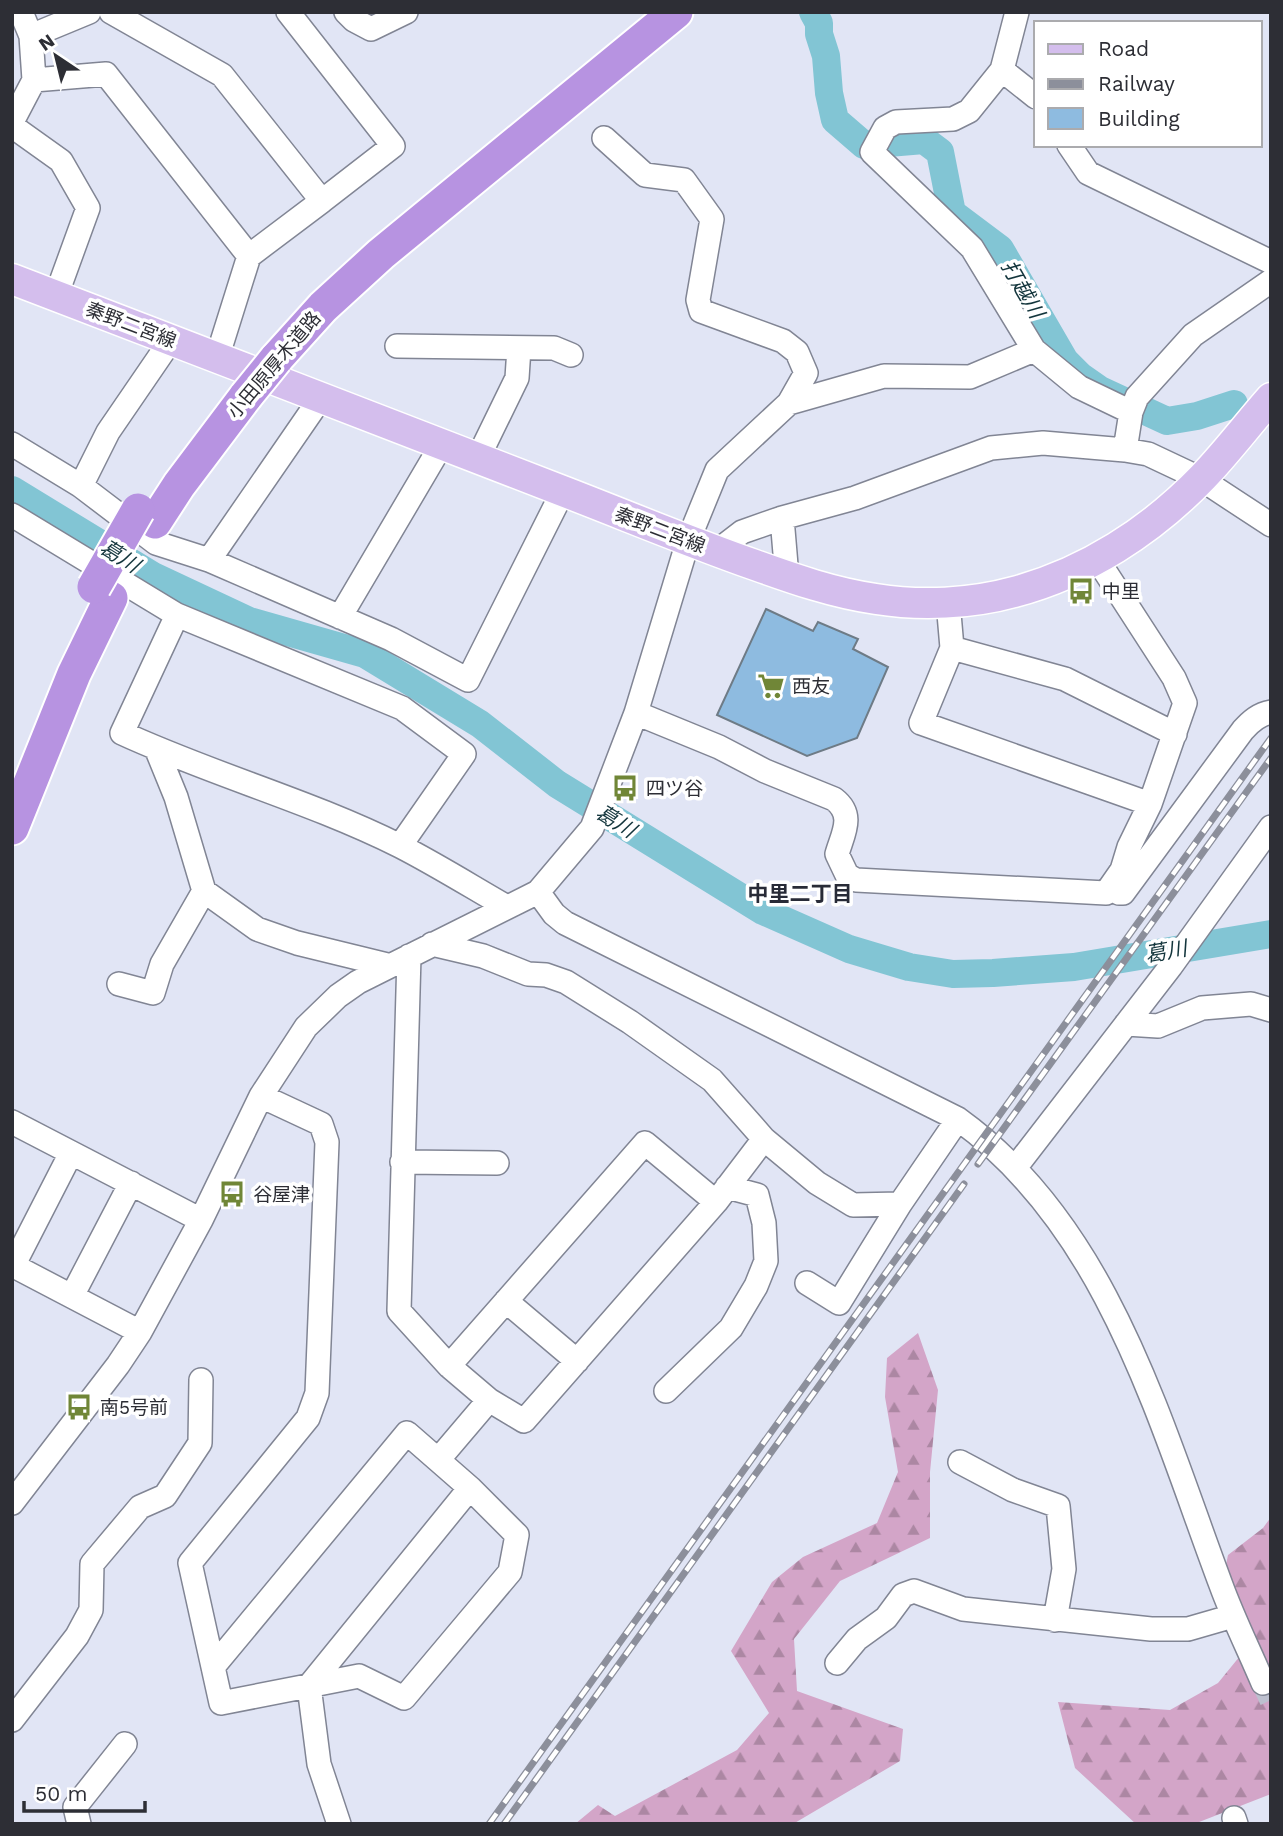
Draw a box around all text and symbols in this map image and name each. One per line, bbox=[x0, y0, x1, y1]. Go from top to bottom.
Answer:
north arrow bbox=[21, 21, 91, 91]
legend bbox=[1034, 21, 1262, 147]
text: N bbox=[34, 29, 59, 56]
text: Road bbox=[1098, 36, 1149, 61]
text: Railway bbox=[1098, 71, 1175, 96]
text: Building bbox=[1098, 106, 1180, 131]
water label: 打越川 bbox=[996, 255, 1051, 324]
street label: 秦野二宮線 bbox=[83, 297, 179, 353]
street label: 小田原厚木道路 bbox=[222, 307, 326, 423]
street label: 秦野二宮線 bbox=[612, 502, 708, 558]
water label: 葛川 bbox=[96, 534, 146, 579]
bus stop icon: 中里 bbox=[1066, 576, 1096, 606]
place label: 中里 bbox=[1102, 580, 1140, 603]
supermarket icon: 西友 bbox=[756, 671, 786, 701]
place label: 西友 bbox=[792, 675, 830, 698]
bus stop icon: 四ツ谷 bbox=[610, 773, 640, 803]
place label: 四ツ谷 bbox=[646, 777, 703, 800]
water label: 葛川 bbox=[592, 799, 642, 844]
district label: 中里二丁目 bbox=[748, 881, 853, 906]
water label: 葛川 bbox=[1143, 935, 1191, 967]
bus stop icon: 谷屋津 bbox=[217, 1179, 247, 1209]
place label: 谷屋津 bbox=[253, 1183, 310, 1206]
bus stop icon: 南5号前 bbox=[64, 1392, 94, 1422]
place label: 南5号前 bbox=[100, 1396, 168, 1419]
scale bar bbox=[24, 1770, 145, 1814]
text: 50 m bbox=[35, 1781, 87, 1806]

